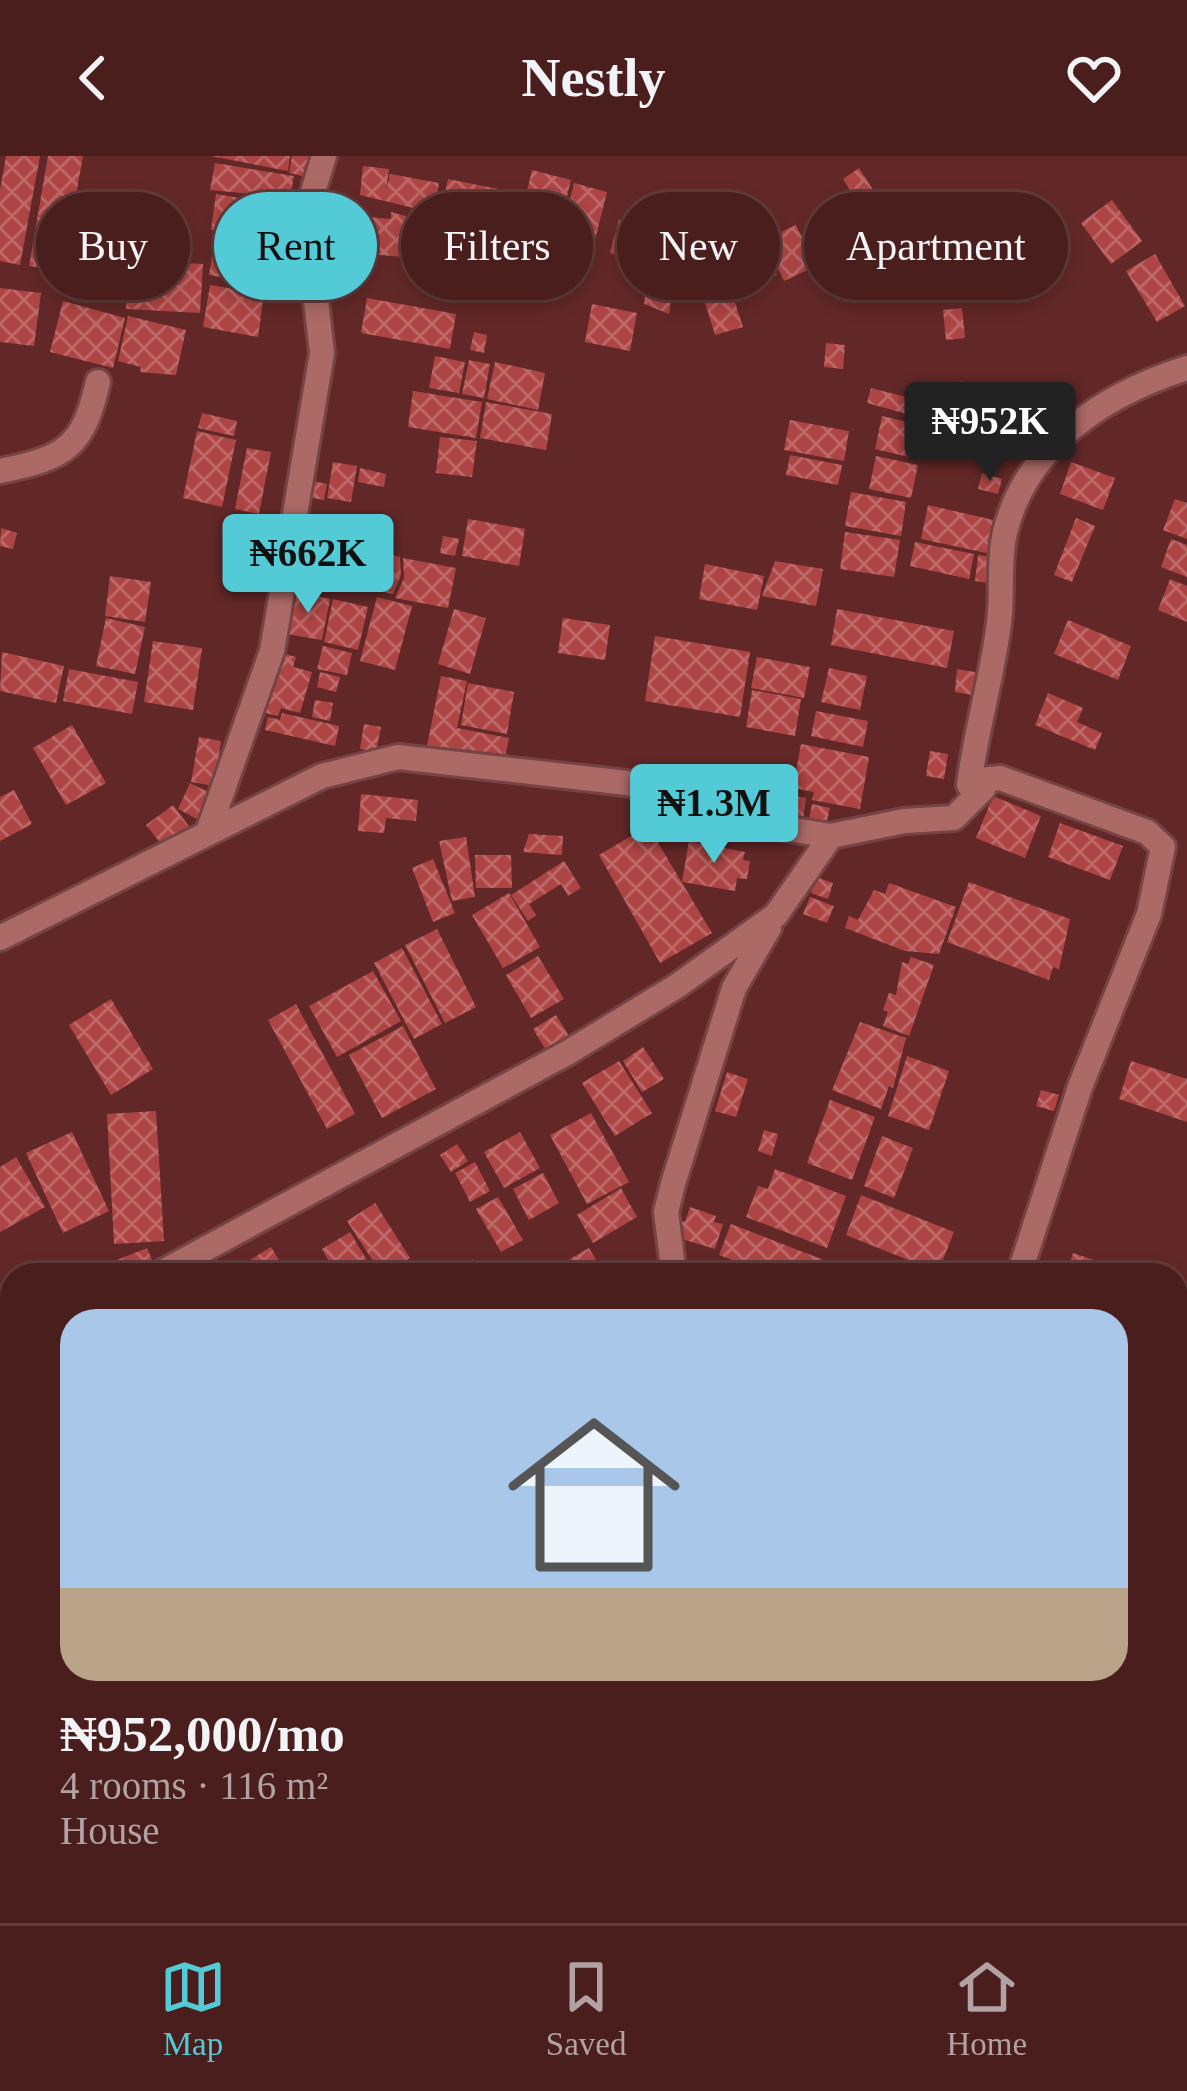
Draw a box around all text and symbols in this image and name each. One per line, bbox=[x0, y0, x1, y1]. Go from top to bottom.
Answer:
icon: back bbox=[60, 45, 126, 111]
icon: heart bbox=[1061, 45, 1127, 111]
text: Nestly bbox=[522, 48, 665, 108]
chip: Buy bbox=[36, 192, 190, 300]
chip: Rent bbox=[214, 192, 377, 300]
chip: Filters bbox=[401, 192, 593, 300]
chip: New bbox=[617, 192, 780, 300]
chip: Apartment bbox=[804, 192, 1068, 300]
pin: ₦952K bbox=[906, 382, 1074, 484]
text: ₦952K bbox=[932, 399, 1049, 442]
pin: ₦662K bbox=[224, 514, 392, 616]
text: ₦662K bbox=[250, 531, 367, 574]
pin: ₦1.3M bbox=[630, 764, 798, 866]
text: ₦1.3M bbox=[657, 781, 771, 824]
icon: home bbox=[486, 1387, 702, 1603]
text: ₦952,000/mo bbox=[60, 1706, 345, 1762]
text: 4 rooms · 116 m² bbox=[60, 1764, 328, 1807]
text: House bbox=[60, 1809, 160, 1852]
tab: Map bbox=[160, 1954, 226, 2063]
tab: Saved bbox=[546, 1954, 626, 2063]
tab: Home bbox=[946, 1954, 1027, 2063]

